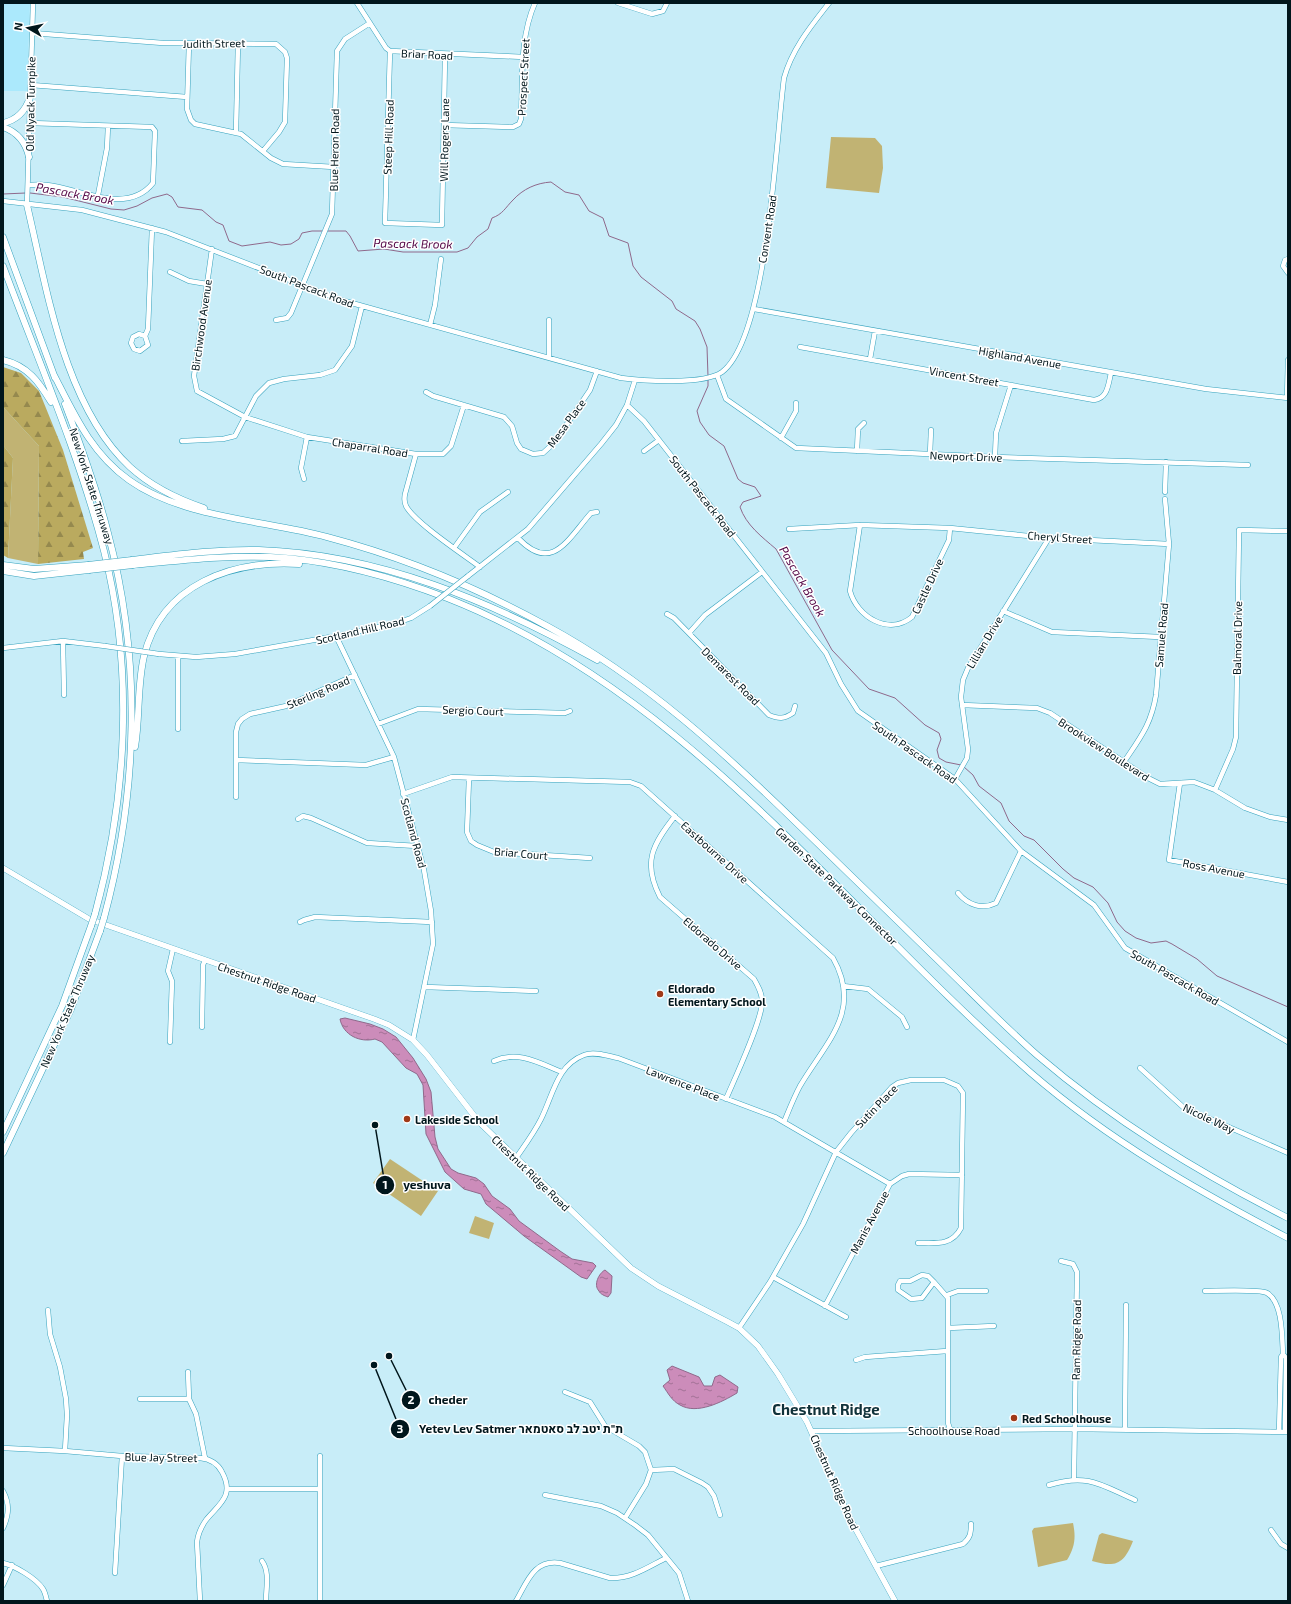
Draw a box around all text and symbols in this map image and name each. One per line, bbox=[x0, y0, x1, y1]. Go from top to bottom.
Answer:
north arrow bbox=[8, 8, 48, 48]
text: N bbox=[11, 21, 25, 31]
street label: Judith Street bbox=[183, 36, 245, 50]
street label: Prospect Street bbox=[514, 38, 532, 116]
street label: Briar Road bbox=[401, 46, 453, 62]
street label: Old Nyack Turnpike bbox=[23, 56, 37, 152]
street label: Will Rogers Lane bbox=[437, 98, 451, 182]
street label: Steep Hill Road bbox=[380, 99, 396, 175]
street label: Blue Heron Road bbox=[327, 109, 341, 191]
water label: Pascack Brook bbox=[35, 179, 115, 207]
street label: Convent Road bbox=[755, 194, 779, 264]
water label: Pascack Brook bbox=[373, 235, 453, 251]
street label: South Pascack Road bbox=[258, 262, 356, 310]
street label: Birchwood Avenue bbox=[188, 278, 214, 372]
street label: Highland Avenue bbox=[978, 343, 1062, 371]
street label: Vincent Street bbox=[928, 363, 1000, 389]
street label: Mesa Place bbox=[544, 396, 588, 450]
street label: New York State Thruway bbox=[67, 426, 117, 546]
street label: Chaparral Road bbox=[331, 435, 409, 459]
street label: Newport Drive bbox=[930, 448, 1003, 464]
street label: South Pascack Road bbox=[667, 453, 739, 539]
street label: Cheryl Street bbox=[1027, 528, 1093, 546]
water label: Pascack Brook bbox=[777, 543, 829, 619]
street label: Castle Drive bbox=[908, 556, 946, 616]
street label: Balmoral Drive bbox=[1230, 601, 1244, 675]
street label: Samuel Road bbox=[1152, 602, 1170, 668]
street label: Scotland Hill Road bbox=[314, 613, 406, 647]
street label: Lillian Drive bbox=[963, 613, 1005, 670]
street label: Demarest Road bbox=[699, 644, 763, 708]
street label: Sterling Road bbox=[285, 673, 351, 711]
street label: Sergio Court bbox=[442, 702, 504, 718]
street label: Brookview Boulevard bbox=[1056, 715, 1152, 783]
street label: South Pascack Road bbox=[870, 718, 960, 786]
street label: Scotland Road bbox=[398, 797, 430, 869]
street label: Eastbourne Drive bbox=[679, 818, 751, 886]
street label: Garden State Parkway Connector bbox=[773, 824, 901, 948]
street label: Briar Court bbox=[494, 844, 548, 862]
street label: Ross Avenue bbox=[1182, 856, 1246, 880]
street label: Eldorado Drive bbox=[681, 914, 745, 972]
street label: South Pascack Road bbox=[1129, 946, 1221, 1008]
street label: New York State Thruway bbox=[37, 952, 97, 1070]
street label: Chestnut Ridge Road bbox=[216, 959, 318, 1005]
place label: Eldorado Elementary School bbox=[668, 982, 766, 1009]
marker: Eldorado Elementary School bbox=[655, 989, 665, 999]
street label: Lawrence Place bbox=[644, 1063, 722, 1103]
street label: Sutin Place bbox=[852, 1082, 900, 1130]
street label: Nicole Way bbox=[1181, 1100, 1237, 1136]
place label: Lakeside School bbox=[415, 1113, 499, 1126]
marker: Lakeside School bbox=[402, 1114, 412, 1124]
street label: Chestnut Ridge Road bbox=[489, 1132, 573, 1214]
callout: yeshuva bbox=[375, 1173, 459, 1197]
text: 1 bbox=[382, 1177, 388, 1191]
text: yeshuva bbox=[403, 1177, 451, 1192]
street label: Manis Avenue bbox=[847, 1188, 891, 1256]
street label: Ram Ridge Road bbox=[1069, 1300, 1083, 1380]
callout: cheder bbox=[401, 1388, 476, 1412]
text: 2 bbox=[408, 1392, 415, 1406]
text: cheder bbox=[428, 1392, 468, 1406]
district label: Chestnut Ridge bbox=[772, 1400, 880, 1418]
place label: Red Schoolhouse bbox=[1022, 1412, 1111, 1425]
marker: Red Schoolhouse bbox=[1009, 1413, 1019, 1423]
callout: Yetev Lev Satmer ת"ת יטב לב סאטמאר bbox=[390, 1417, 631, 1441]
text: 3 bbox=[397, 1421, 404, 1435]
text: Yetev Lev Satmer ת"ת יטב לב סאטמאר bbox=[419, 1421, 623, 1435]
street label: Schoolhouse Road bbox=[908, 1424, 1000, 1437]
street label: Chestnut Ridge Road bbox=[808, 1432, 862, 1532]
street label: Blue Jay Street bbox=[124, 1450, 198, 1464]

